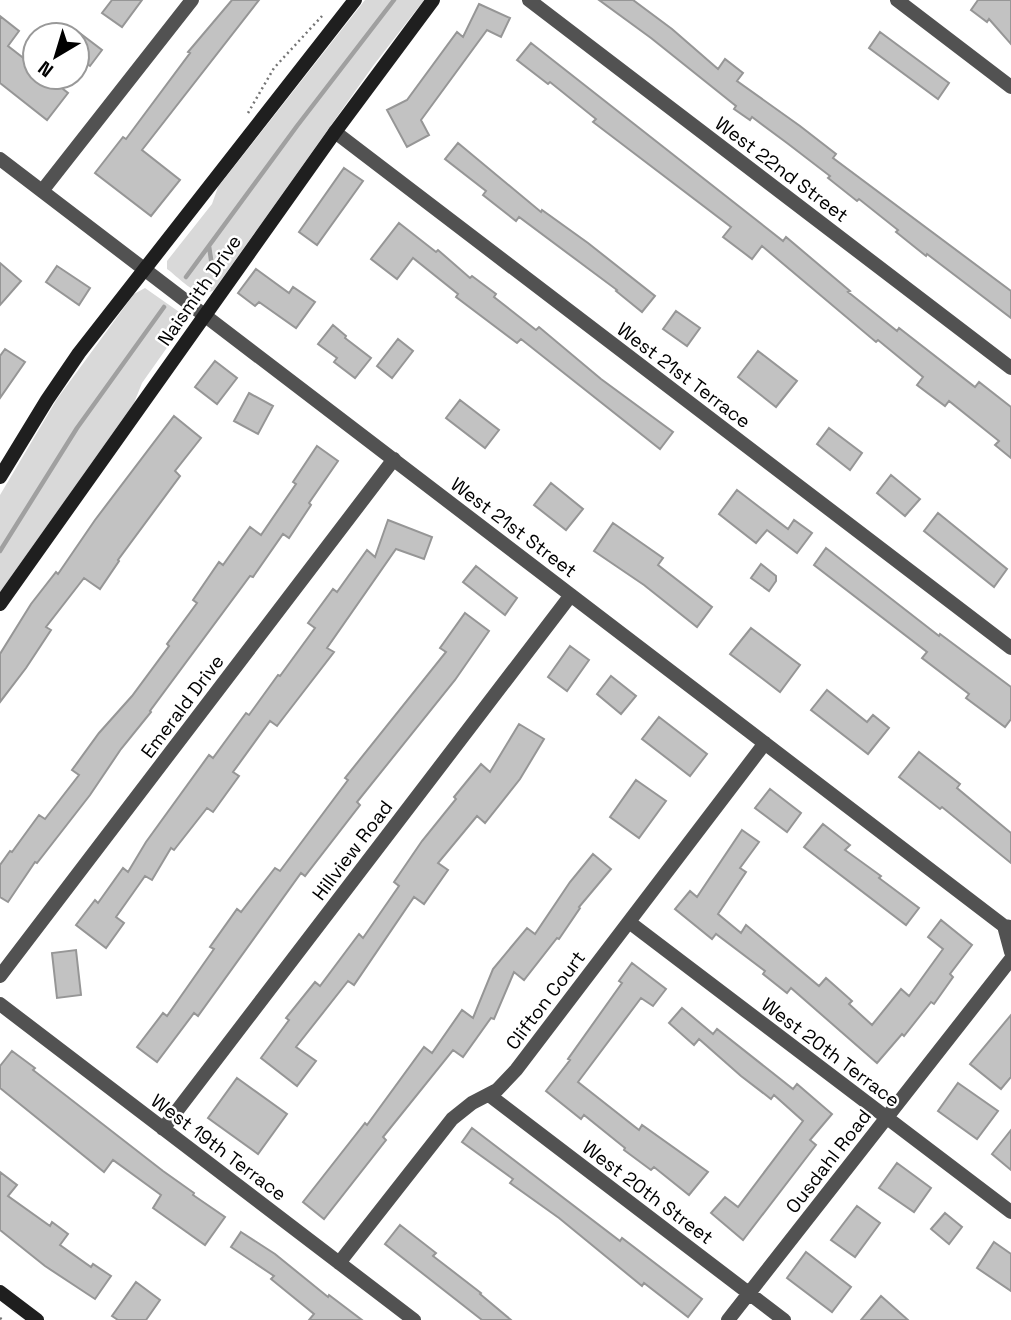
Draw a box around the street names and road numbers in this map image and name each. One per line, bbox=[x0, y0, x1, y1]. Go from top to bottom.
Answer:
street label: West 22nd Street bbox=[710, 111, 853, 228]
street label: Naismith Drive bbox=[152, 230, 247, 351]
street label: West 21st Terrace bbox=[612, 317, 756, 434]
street label: West 21st Street bbox=[446, 472, 582, 583]
street label: Emerald Drive bbox=[135, 650, 229, 763]
street label: Hillview Road bbox=[307, 795, 398, 905]
street label: Clifton Court bbox=[500, 946, 591, 1055]
street label: West 20th Terrace bbox=[756, 992, 905, 1113]
street label: West 19th Terrace bbox=[146, 1088, 291, 1206]
street label: Ousdahl Road bbox=[780, 1104, 877, 1218]
street label: West 20th Street bbox=[577, 1135, 718, 1250]

